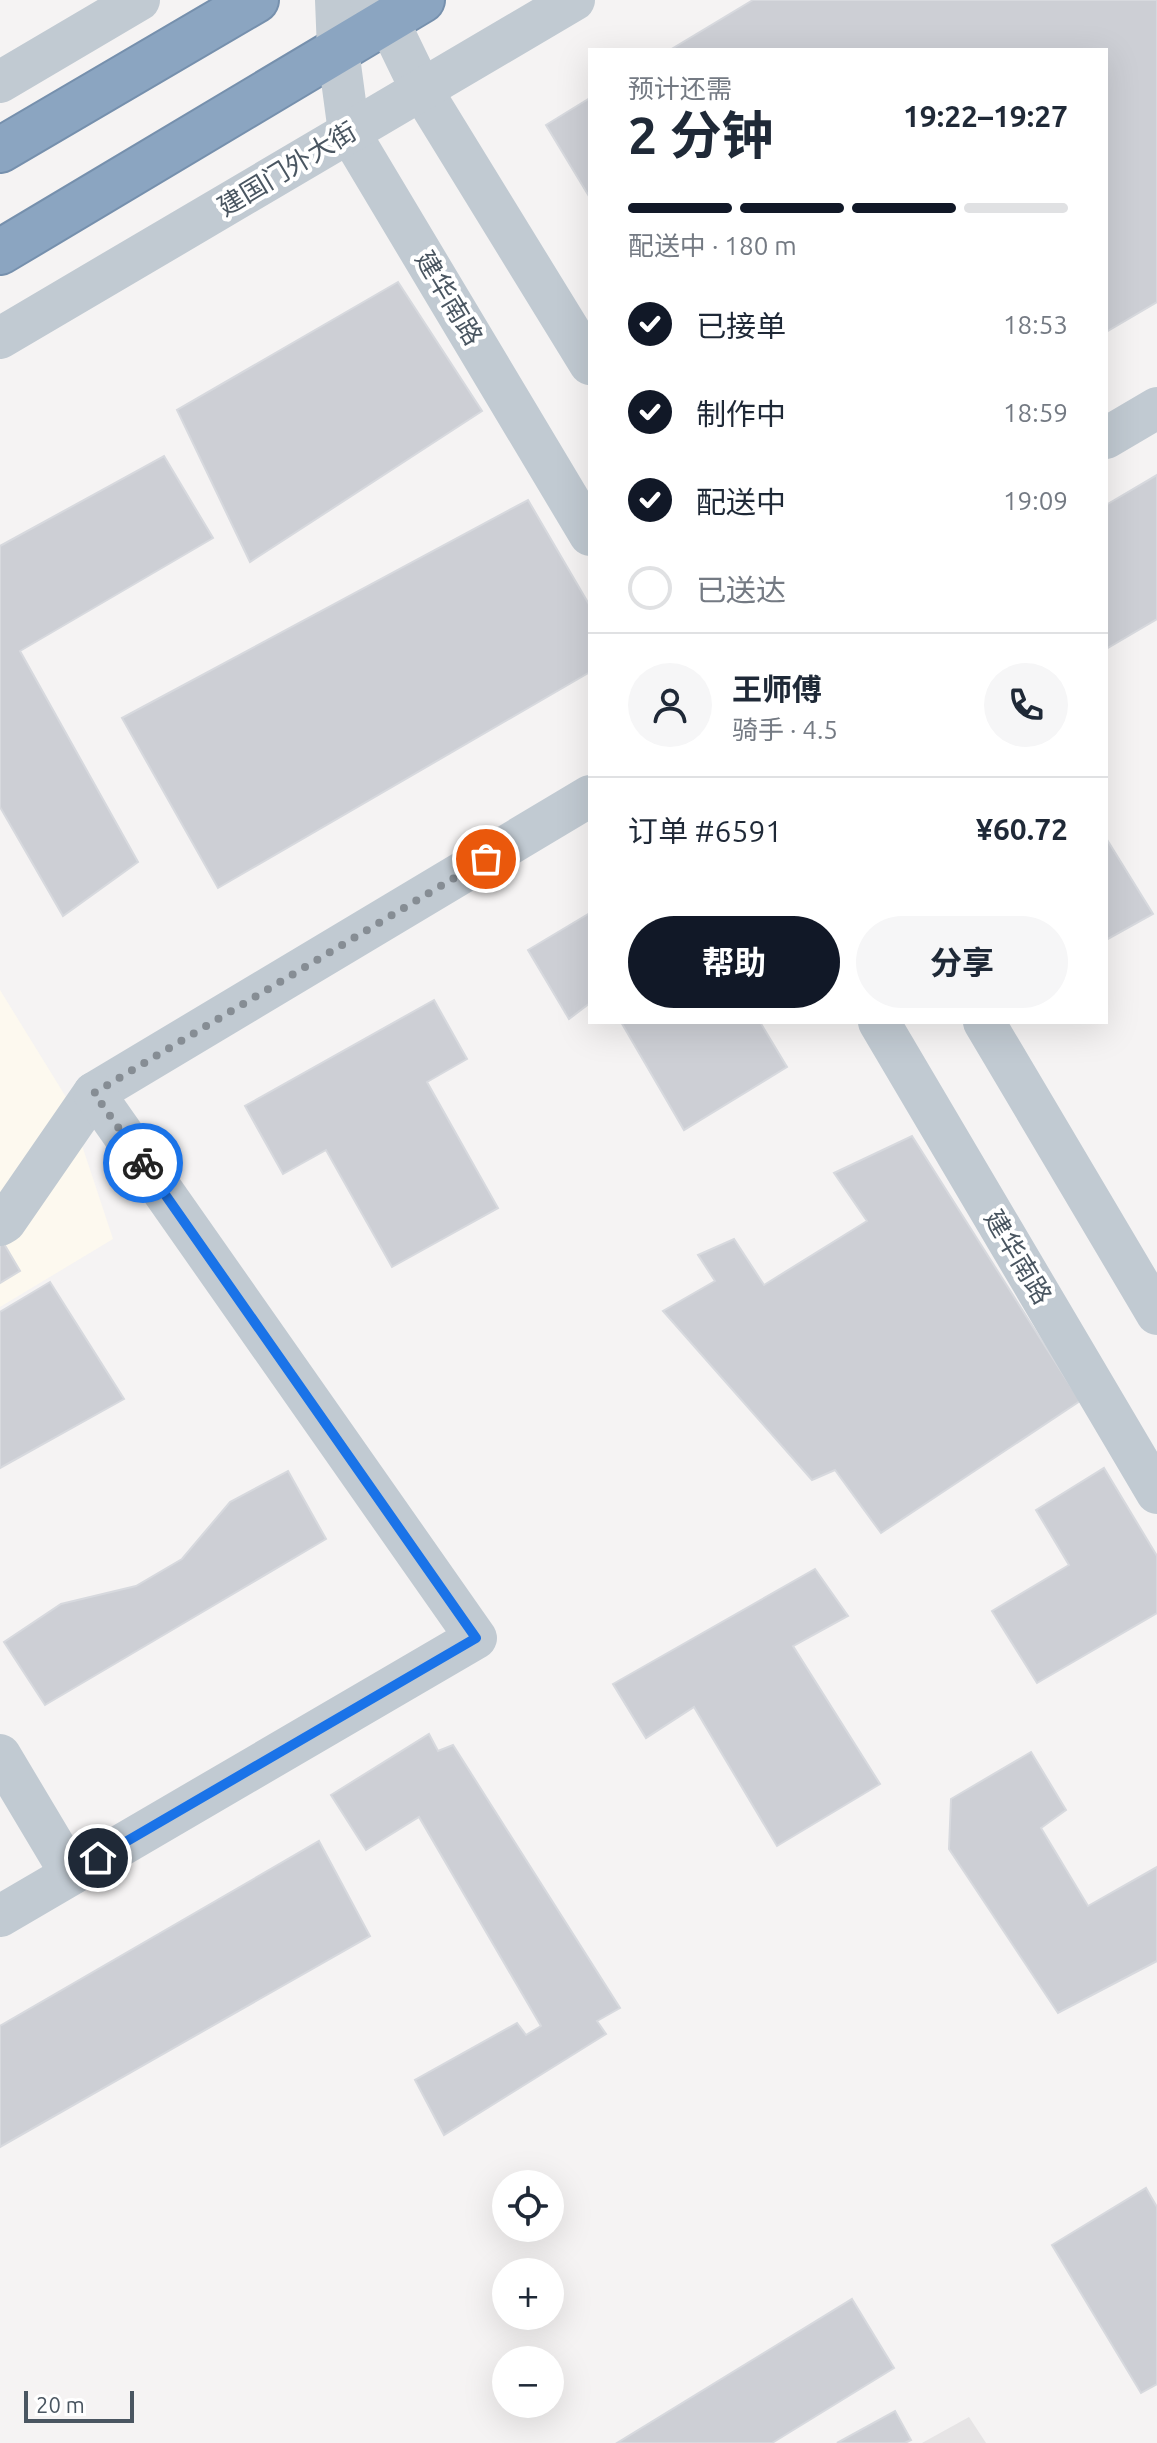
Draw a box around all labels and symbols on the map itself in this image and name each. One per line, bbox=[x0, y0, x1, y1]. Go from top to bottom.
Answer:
street label: 建国门外大街 bbox=[212, 116, 361, 221]
street label: 建华南路 bbox=[410, 246, 489, 350]
pin bbox=[452, 825, 520, 893]
courier bbox=[103, 1123, 183, 1203]
street label: 建华南路 bbox=[979, 1205, 1058, 1309]
pin bbox=[64, 1824, 132, 1892]
scale bar bbox=[24, 2387, 134, 2423]

